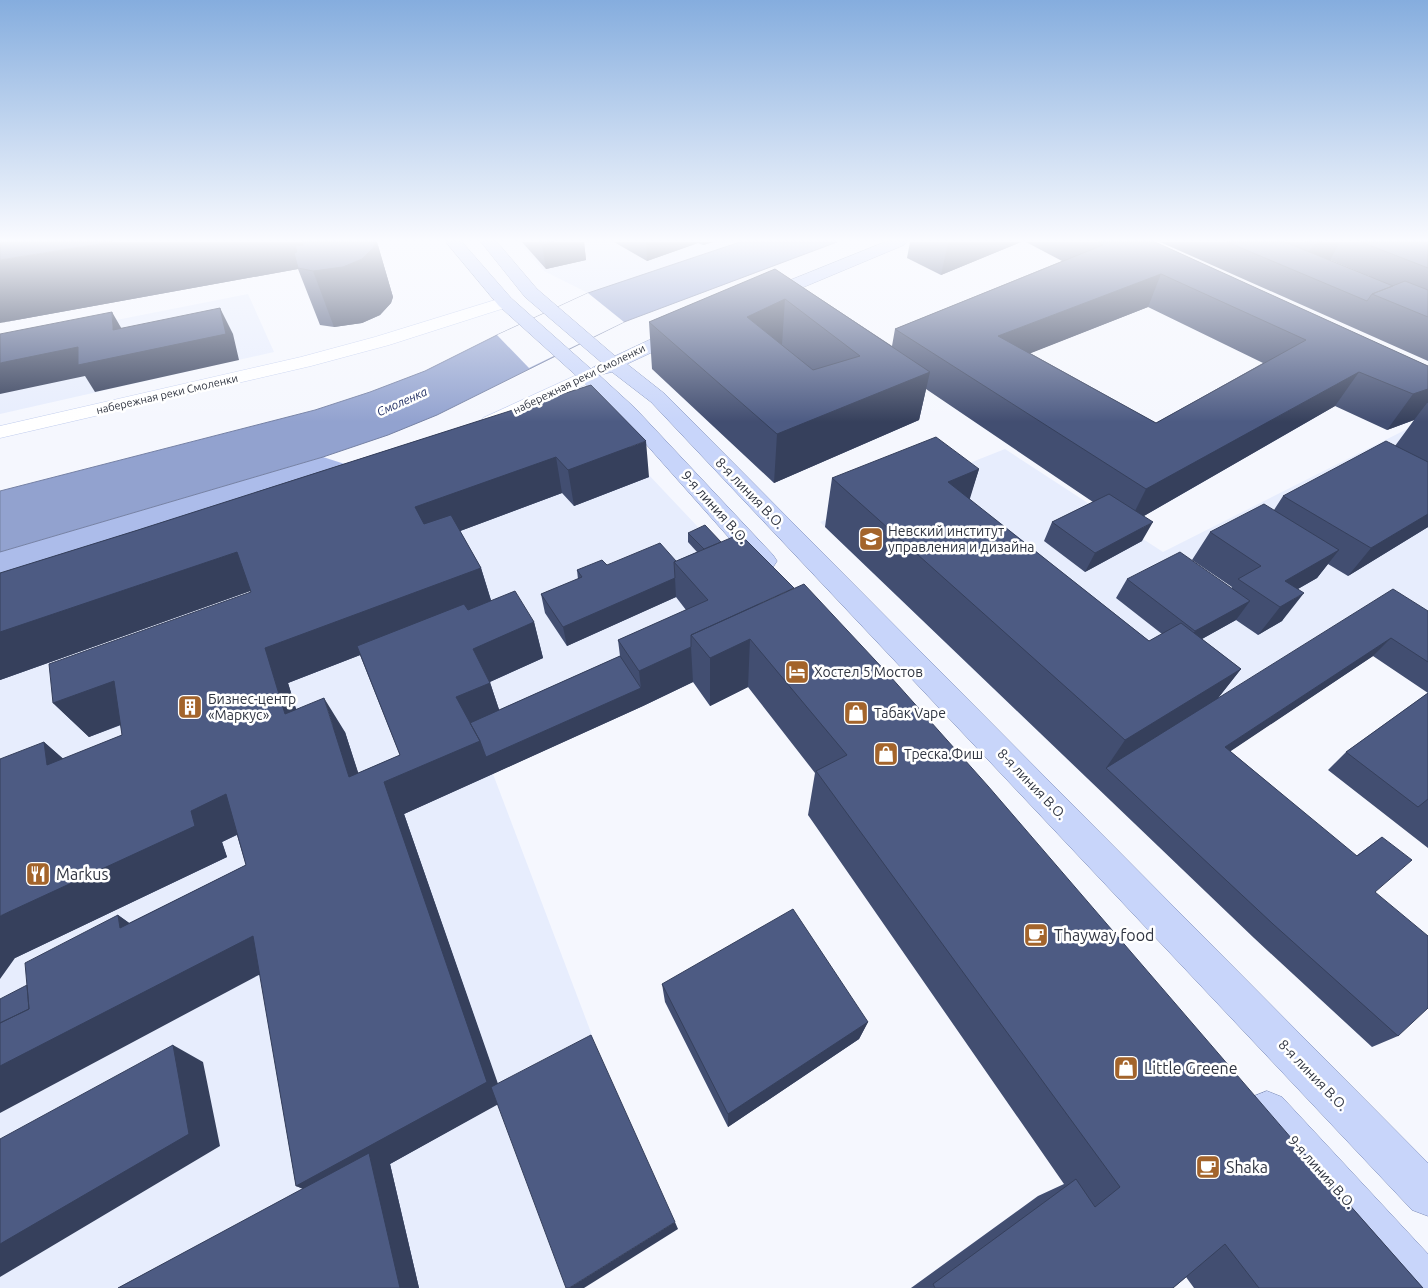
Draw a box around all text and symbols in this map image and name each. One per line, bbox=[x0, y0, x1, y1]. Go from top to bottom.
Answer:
street label: набережная реки Смоленки bbox=[511, 342, 647, 416]
street label: набережная реки Смоленки bbox=[95, 372, 239, 416]
water label: Смоленка bbox=[375, 384, 429, 418]
street label: 8-я линия В.О. bbox=[712, 454, 788, 532]
street label: 9-я линия В.О. bbox=[678, 467, 752, 547]
place label: Невский институт управления и дизайна bbox=[888, 523, 1035, 555]
school or university icon: Невский институт управления и дизайна bbox=[858, 526, 884, 552]
hotel icon: Хостел 5 Мостов bbox=[784, 659, 810, 685]
place label: Хостел 5 Мостов bbox=[814, 664, 923, 680]
place label: Бизнес-центр «Маркус» bbox=[208, 691, 296, 723]
building icon: Бизнес-центр «Маркус» bbox=[177, 694, 203, 720]
shop icon: Табак Vape bbox=[843, 700, 869, 726]
place label: Табак Vape bbox=[874, 705, 946, 721]
shop icon: Треска.Фиш bbox=[873, 741, 899, 767]
street label: 8-я линия В.О. bbox=[994, 745, 1070, 823]
place label: Треска.Фиш bbox=[904, 746, 983, 762]
restaurant icon: Markus bbox=[25, 861, 51, 887]
place label: Markus bbox=[56, 865, 108, 883]
cafe icon: Thayway food bbox=[1023, 922, 1049, 948]
place label: Thayway food bbox=[1054, 926, 1154, 944]
street label: 8-я линия В.О. bbox=[1275, 1036, 1351, 1114]
shop icon: Little Greene bbox=[1113, 1055, 1139, 1081]
place label: Little Greene bbox=[1144, 1059, 1238, 1077]
street label: 9-я линия В.О. bbox=[1285, 1132, 1359, 1212]
cafe icon: Shaka bbox=[1195, 1154, 1221, 1180]
place label: Shaka bbox=[1226, 1158, 1268, 1176]

